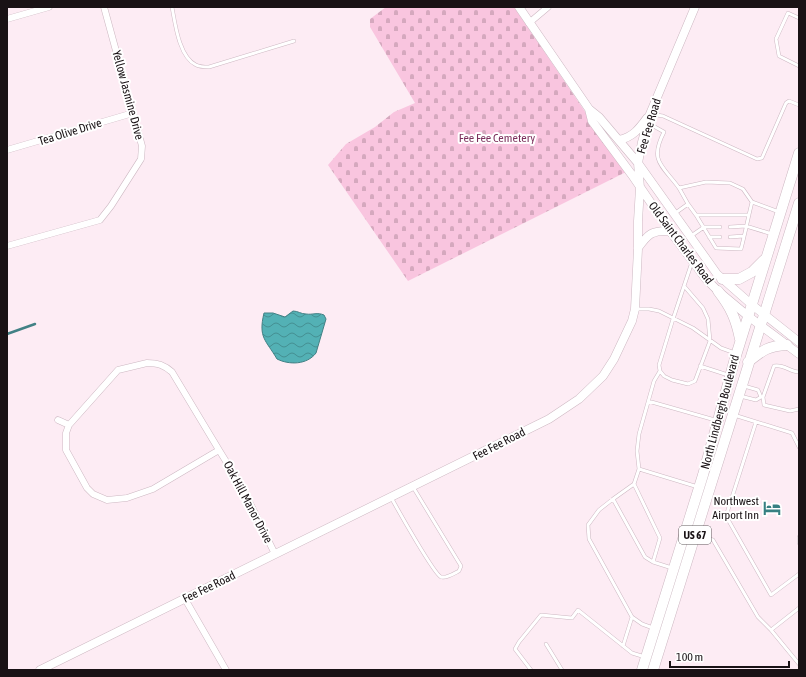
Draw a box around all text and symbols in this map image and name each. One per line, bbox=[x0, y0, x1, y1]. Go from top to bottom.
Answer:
street label: Yellow Jasmine Drive bbox=[109, 49, 147, 141]
street label: Fee Fee Road bbox=[634, 97, 664, 155]
street label: Tea Olive Drive bbox=[37, 116, 103, 148]
park label: Fee Fee Cemetery bbox=[459, 131, 535, 145]
street label: Old Saint Charles Road bbox=[646, 199, 716, 287]
street label: North Lindbergh Boulevard bbox=[698, 353, 742, 471]
street label: Fee Fee Road bbox=[470, 425, 528, 463]
street label: Oak Hill Manor Drive bbox=[221, 459, 275, 545]
place label: Northwest Airport Inn bbox=[712, 494, 760, 522]
hotel icon: Northwest Airport Inn bbox=[762, 498, 782, 518]
road number: US 67 bbox=[679, 526, 711, 544]
street label: Fee Fee Road bbox=[180, 568, 238, 606]
scale bar bbox=[670, 643, 789, 669]
text: 100 m bbox=[676, 650, 703, 664]

